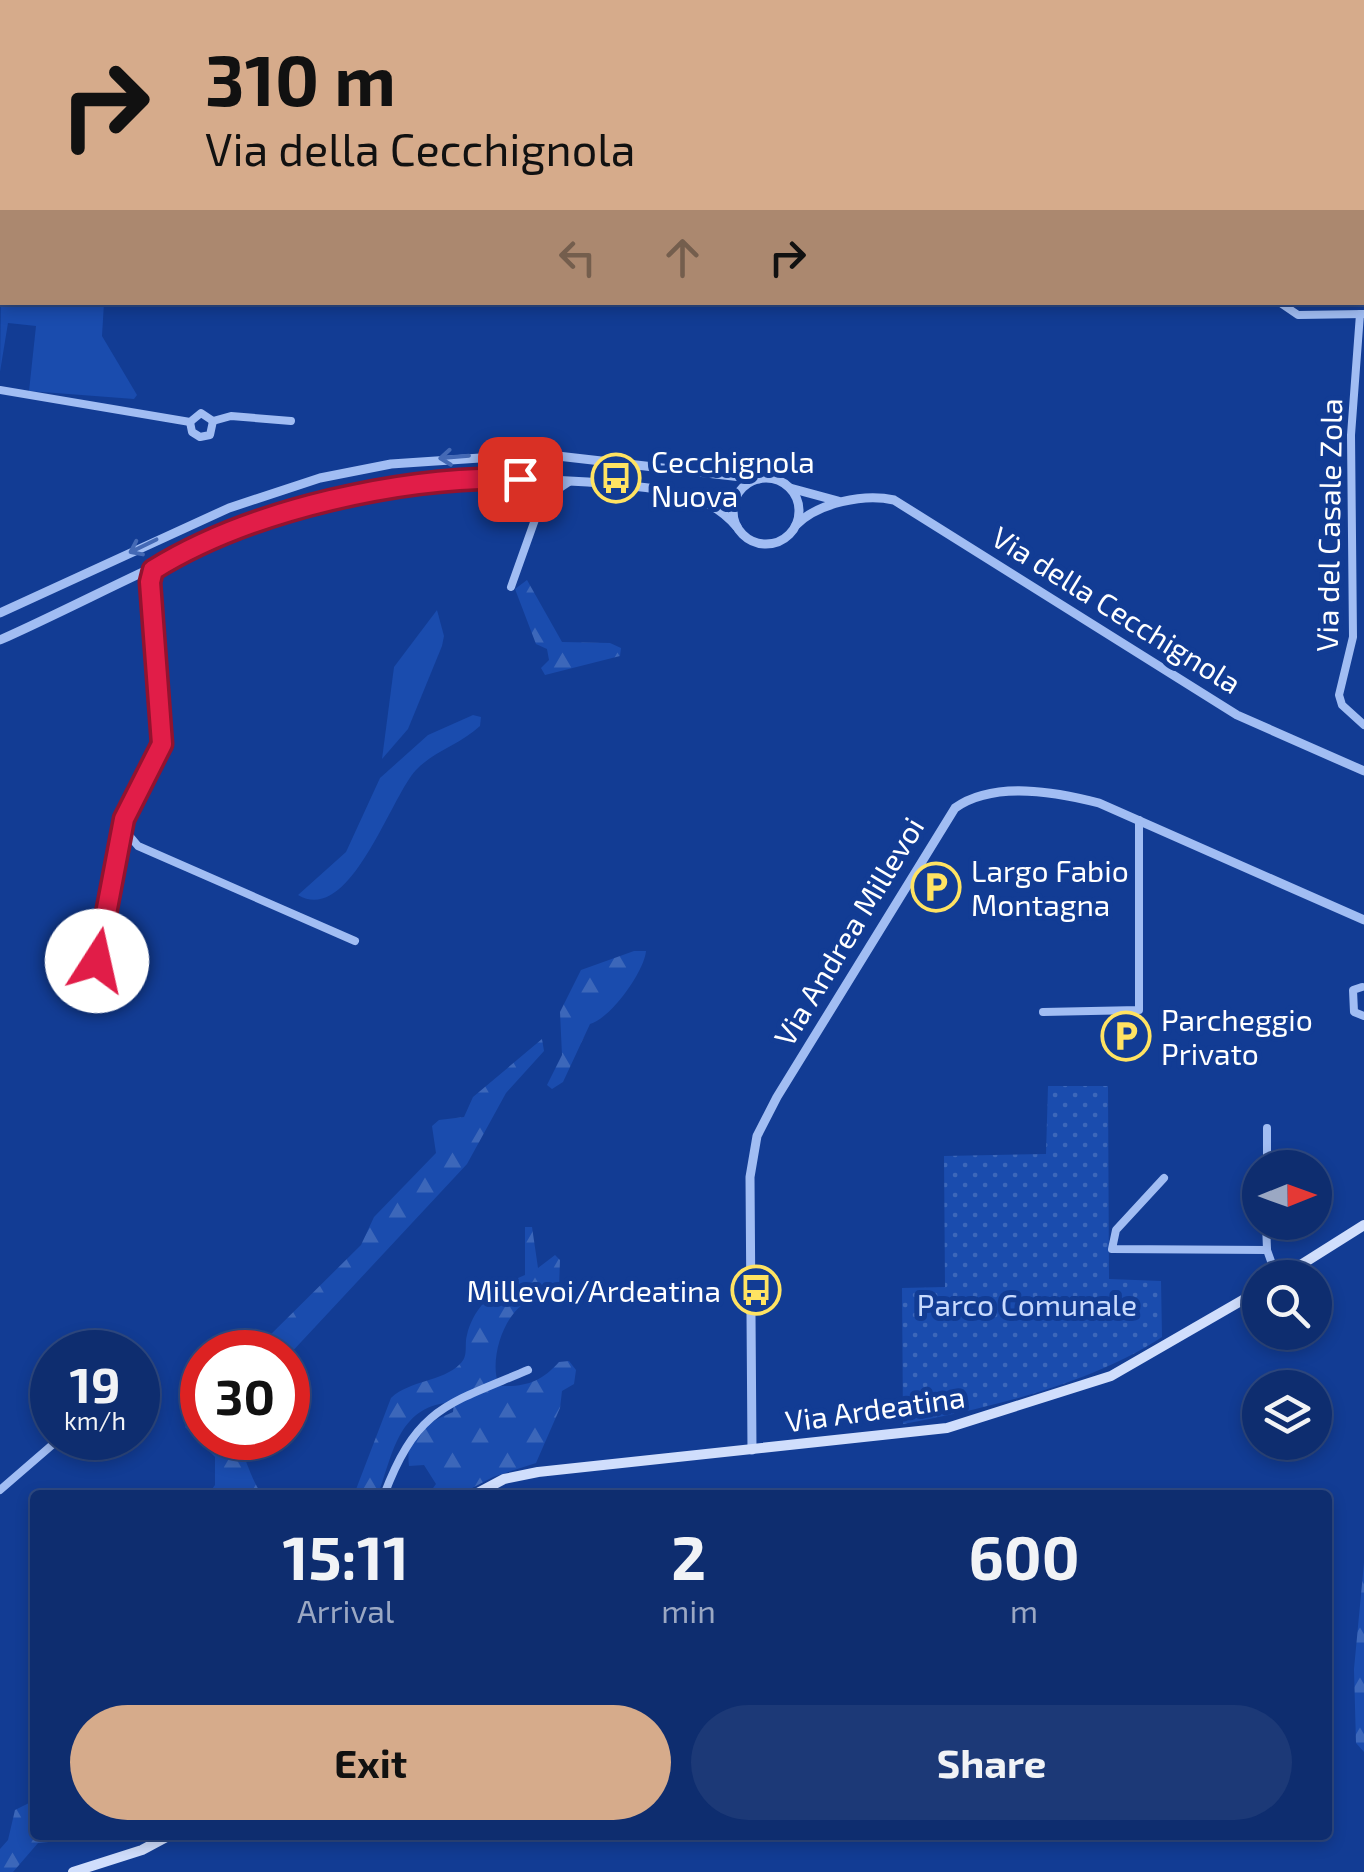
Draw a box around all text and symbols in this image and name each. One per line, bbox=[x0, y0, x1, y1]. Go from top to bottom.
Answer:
text: 310 m bbox=[205, 36, 396, 120]
icon: right bbox=[40, 40, 170, 170]
text: Via della Cecchignola bbox=[205, 121, 635, 175]
icon: left bbox=[550, 230, 605, 285]
icon: ahead bbox=[655, 230, 710, 285]
icon: right bbox=[760, 230, 815, 285]
street label: Via del Casale Zola bbox=[1308, 398, 1348, 652]
pin bbox=[478, 437, 563, 522]
place label: Cecchignola Nuova bbox=[651, 443, 815, 513]
one-way arrow bbox=[438, 447, 470, 466]
icon: arrive bbox=[493, 452, 548, 507]
bus stop icon: Cecchignola Nuova bbox=[590, 452, 642, 504]
street label: Via della Cecchignola bbox=[986, 518, 1248, 700]
one-way arrow bbox=[129, 538, 159, 557]
street label: Via Andrea Millevoi bbox=[766, 810, 930, 1052]
place label: Largo Fabio Montagna bbox=[971, 852, 1129, 922]
parking icon: Largo Fabio Montagna bbox=[910, 861, 962, 913]
position arrow bbox=[45, 909, 149, 1013]
place label: Parcheggio Privato bbox=[1161, 1001, 1313, 1071]
parking icon: Parcheggio Privato bbox=[1100, 1010, 1152, 1062]
north arrow bbox=[1242, 1150, 1332, 1240]
map controls bbox=[1242, 1150, 1332, 1460]
button: search bbox=[1242, 1260, 1332, 1350]
bus stop icon: Millevoi/Ardeatina bbox=[730, 1264, 782, 1316]
place label: Millevoi/Ardeatina bbox=[466, 1272, 721, 1308]
park label: Parco Comunale bbox=[917, 1286, 1137, 1322]
speed limit sign: 30 bbox=[180, 1330, 310, 1460]
text: 19 bbox=[69, 1353, 121, 1413]
button: layers bbox=[1242, 1370, 1332, 1460]
street label: Via Ardeatina bbox=[783, 1378, 967, 1438]
text: km/h bbox=[64, 1405, 126, 1435]
text: 15:11 bbox=[283, 1520, 409, 1592]
text: 2 bbox=[671, 1520, 706, 1592]
text: 600 bbox=[968, 1520, 1080, 1592]
text: Arrival bbox=[297, 1591, 394, 1629]
text: min bbox=[661, 1591, 716, 1629]
text: m bbox=[1010, 1591, 1038, 1629]
button: Exit bbox=[70, 1705, 671, 1820]
button: Share bbox=[691, 1705, 1292, 1820]

